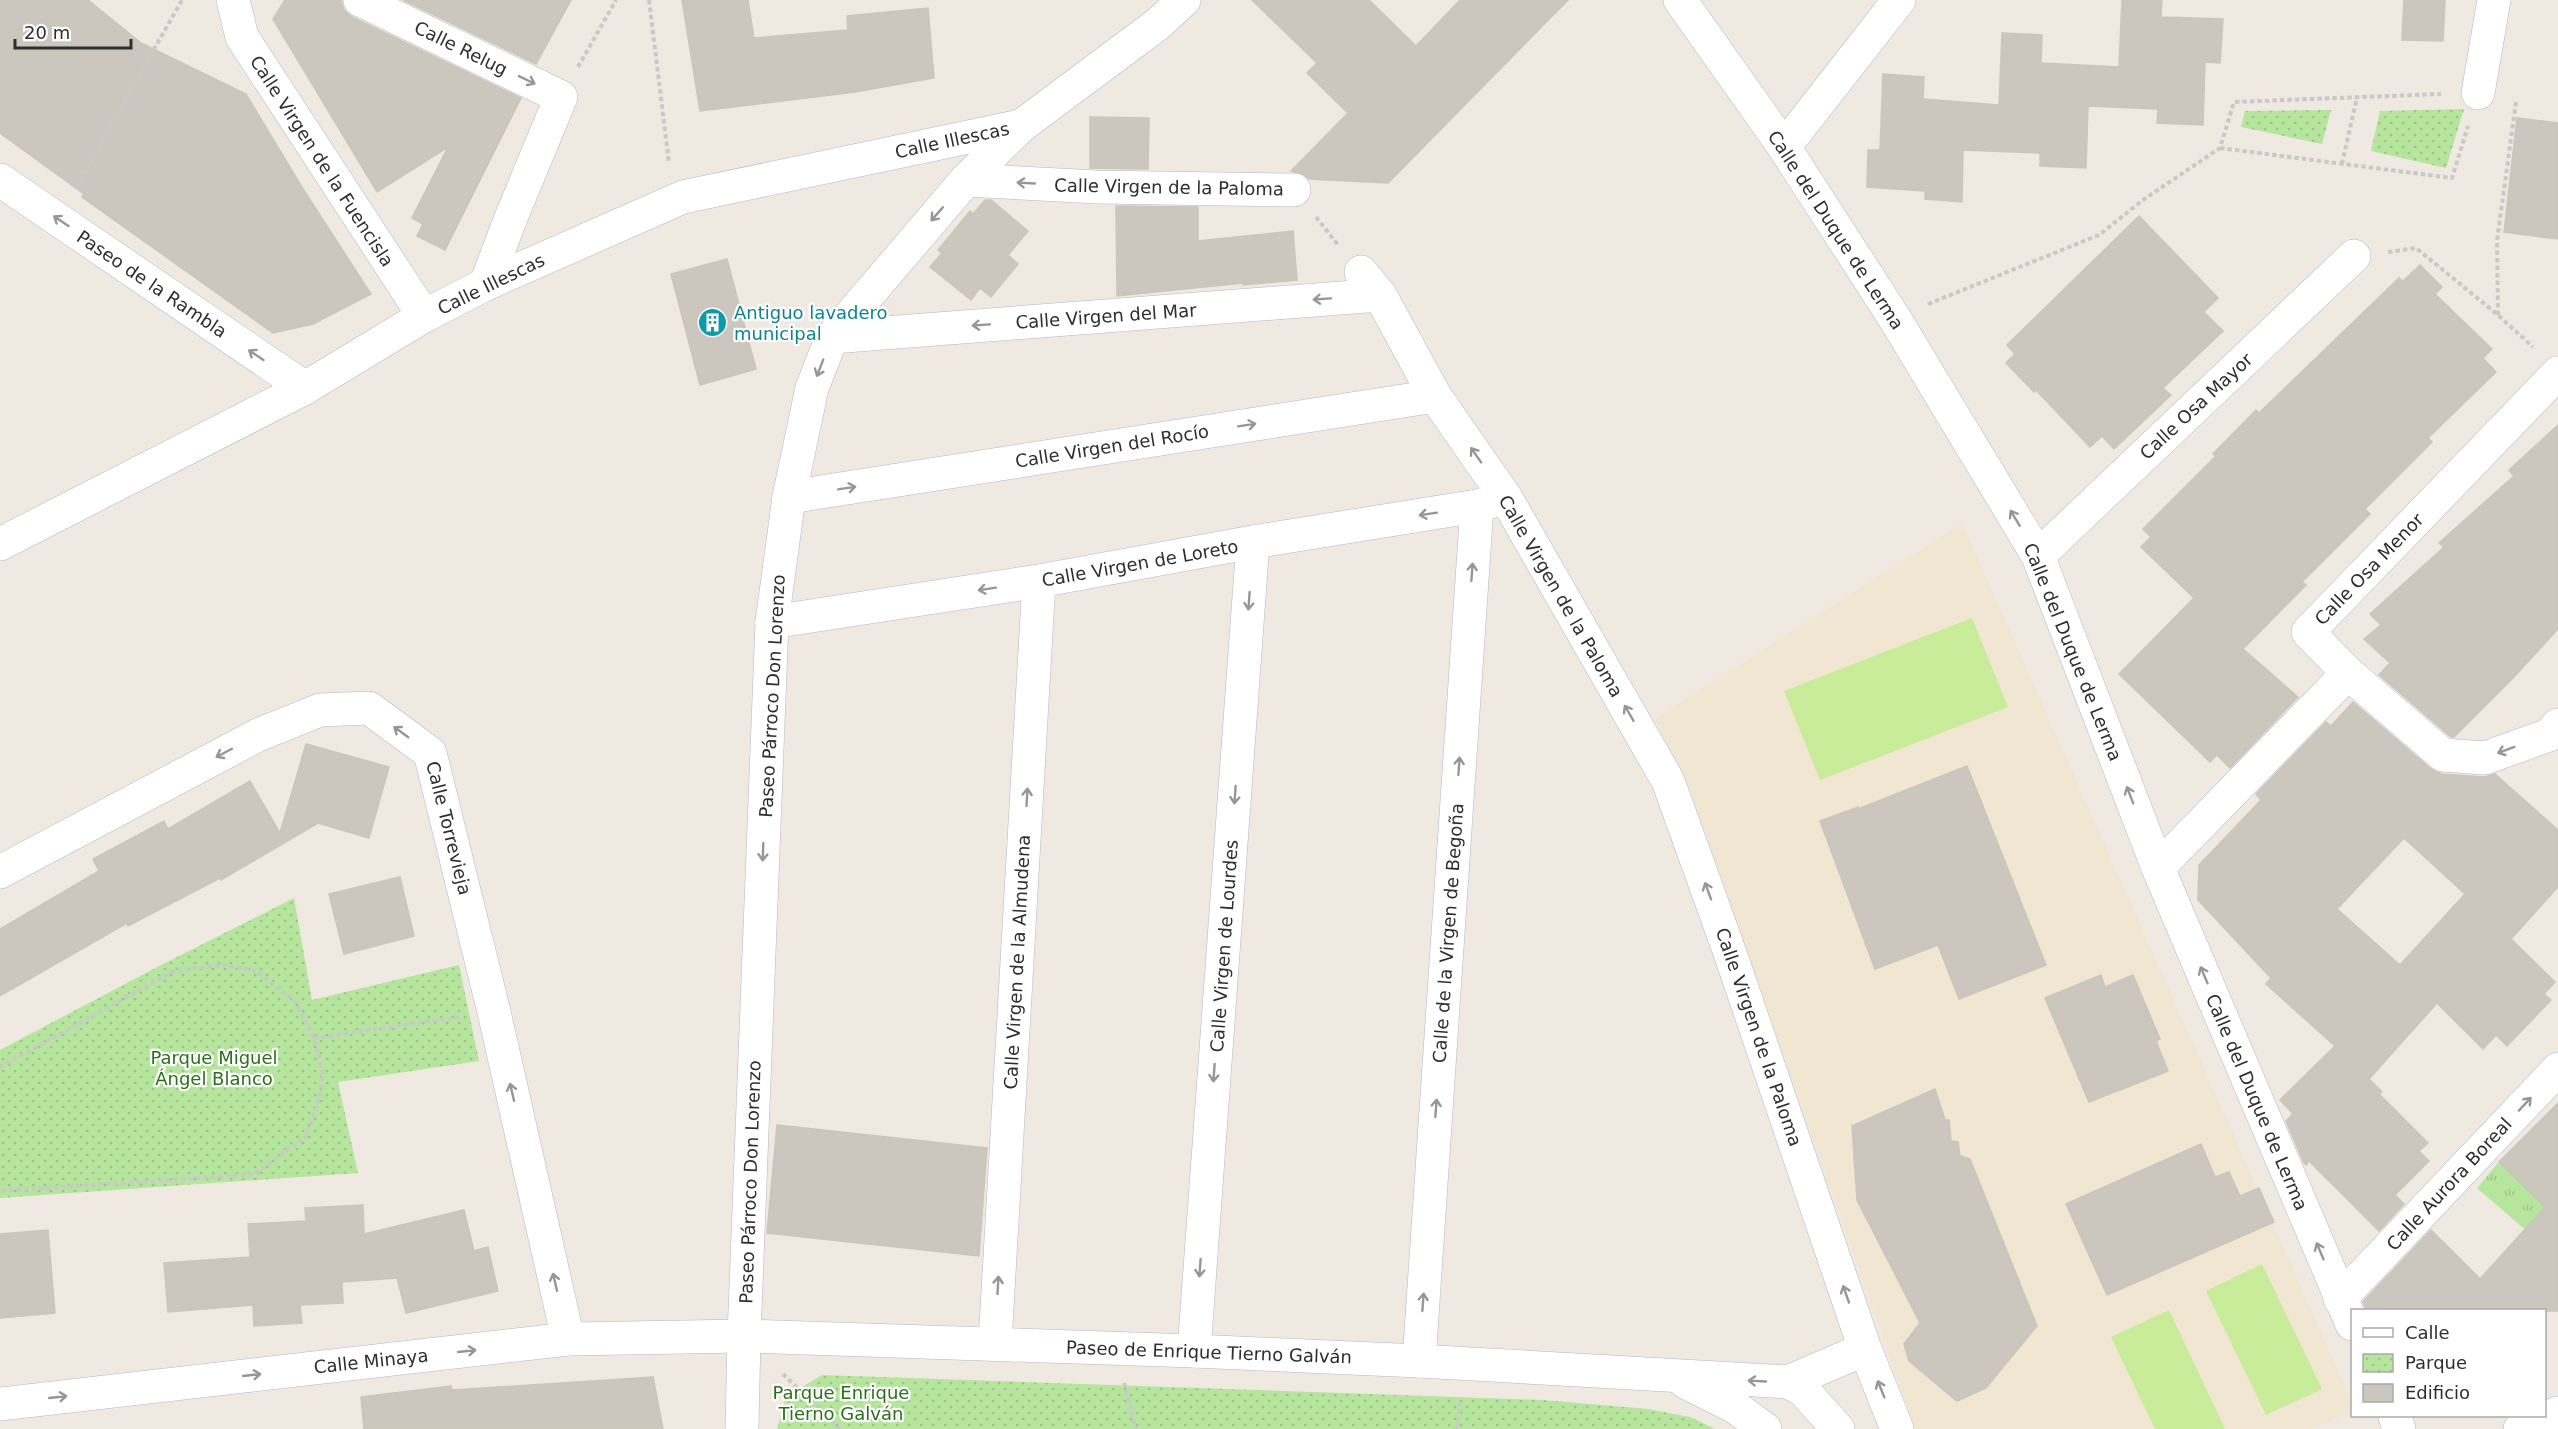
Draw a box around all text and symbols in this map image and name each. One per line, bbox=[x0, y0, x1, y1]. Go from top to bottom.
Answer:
scale bar bbox=[15, 12, 130, 50]
street label: Calle Relug bbox=[411, 16, 511, 80]
text: 20 m bbox=[24, 22, 70, 43]
street label: Calle Virgen de la Fuencisla bbox=[246, 51, 398, 271]
one-way arrow bbox=[517, 75, 535, 86]
street label: Calle Illescas bbox=[893, 118, 1011, 162]
street label: Calle del Duque de Lerma bbox=[1764, 126, 1908, 334]
street label: Calle Virgen de la Paloma bbox=[1054, 174, 1284, 200]
one-way arrow bbox=[1016, 178, 1036, 189]
one-way arrow bbox=[930, 206, 944, 221]
one-way arrow bbox=[53, 215, 69, 227]
street label: Paseo de la Rambla bbox=[73, 226, 231, 342]
street label: Calle Illescas bbox=[434, 249, 548, 319]
one-way arrow bbox=[1312, 294, 1332, 305]
street label: Calle Virgen del Mar bbox=[1015, 299, 1198, 333]
place label: Antiguo lavadero municipal bbox=[734, 302, 888, 344]
building icon: Antiguo lavadero municipal bbox=[697, 306, 729, 338]
one-way arrow bbox=[971, 320, 991, 331]
street label: Calle Osa Mayor bbox=[2135, 348, 2257, 464]
one-way arrow bbox=[249, 349, 265, 361]
one-way arrow bbox=[814, 358, 825, 377]
street label: Calle Virgen del Rocío bbox=[1014, 420, 1210, 472]
one-way arrow bbox=[1236, 420, 1256, 431]
one-way arrow bbox=[1470, 448, 1482, 464]
one-way arrow bbox=[836, 482, 856, 493]
street label: Calle Virgen de la Paloma bbox=[1494, 491, 1628, 701]
street label: Calle Osa Menor bbox=[2310, 508, 2428, 629]
one-way arrow bbox=[1418, 509, 1438, 520]
one-way arrow bbox=[2009, 510, 2021, 527]
street label: Calle Virgen de Loreto bbox=[1040, 535, 1240, 591]
street label: Calle del Duque de Lerma bbox=[2020, 540, 2126, 764]
one-way arrow bbox=[1467, 562, 1478, 582]
street label: Paseo Párroco Don Lorenzo bbox=[755, 574, 789, 818]
one-way arrow bbox=[978, 584, 998, 595]
one-way arrow bbox=[1243, 590, 1254, 610]
one-way arrow bbox=[1623, 705, 1635, 722]
one-way arrow bbox=[394, 726, 410, 738]
one-way arrow bbox=[2497, 746, 2516, 757]
one-way arrow bbox=[215, 748, 233, 759]
one-way arrow bbox=[1454, 757, 1465, 777]
street label: Calle Torrevieja bbox=[422, 759, 476, 897]
one-way arrow bbox=[1229, 785, 1240, 804]
one-way arrow bbox=[2124, 786, 2135, 804]
one-way arrow bbox=[1021, 787, 1032, 807]
street label: Calle de la Virgen de Begoña bbox=[1428, 802, 1468, 1064]
street label: Calle Virgen de la Almudena bbox=[1000, 834, 1034, 1090]
street label: Calle Virgen de Lourdes bbox=[1206, 839, 1242, 1053]
one-way arrow bbox=[758, 841, 769, 861]
one-way arrow bbox=[1701, 882, 1712, 901]
street label: Calle Virgen de la Paloma bbox=[1712, 925, 1806, 1149]
one-way arrow bbox=[2197, 966, 2208, 984]
street label: Calle del Duque de Lerma bbox=[2202, 991, 2312, 1213]
park label: Parque Miguel Ángel Blanco bbox=[150, 1047, 278, 1089]
street label: Paseo Párroco Don Lorenzo bbox=[735, 1060, 765, 1304]
one-way arrow bbox=[1209, 1063, 1220, 1083]
one-way arrow bbox=[506, 1082, 517, 1102]
one-way arrow bbox=[2518, 1096, 2532, 1111]
one-way arrow bbox=[1431, 1098, 1442, 1118]
street label: Calle Aurora Boreal bbox=[2382, 1113, 2516, 1255]
one-way arrow bbox=[2314, 1243, 2325, 1261]
one-way arrow bbox=[1194, 1257, 1205, 1277]
one-way arrow bbox=[549, 1273, 560, 1292]
one-way arrow bbox=[993, 1276, 1004, 1296]
one-way arrow bbox=[1840, 1285, 1851, 1303]
one-way arrow bbox=[1417, 1293, 1428, 1313]
legend bbox=[2351, 1309, 2546, 1417]
text: Calle bbox=[2405, 1322, 2450, 1343]
street label: Paseo de Enrique Tierno Galván bbox=[1066, 1337, 1352, 1367]
street label: Calle Minaya bbox=[313, 1345, 429, 1377]
one-way arrow bbox=[456, 1345, 476, 1356]
text: Parque bbox=[2405, 1352, 2467, 1373]
one-way arrow bbox=[241, 1369, 261, 1380]
one-way arrow bbox=[1747, 1375, 1767, 1386]
one-way arrow bbox=[1875, 1380, 1886, 1399]
park label: Parque Enrique Tierno Galván bbox=[773, 1382, 909, 1424]
text: Edificio bbox=[2405, 1382, 2470, 1403]
one-way arrow bbox=[48, 1391, 68, 1402]

